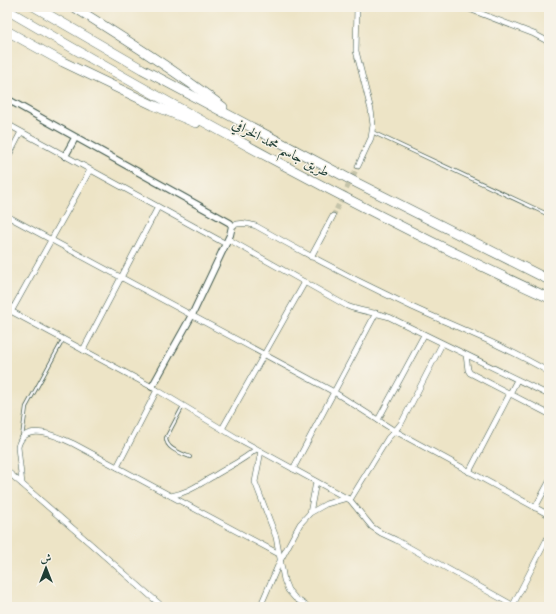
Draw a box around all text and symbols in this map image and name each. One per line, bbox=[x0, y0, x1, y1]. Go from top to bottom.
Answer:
street label: طريق جاسم محمد الخرافي bbox=[227, 114, 333, 185]
north arrow bbox=[26, 548, 66, 588]
text: ش bbox=[41, 551, 52, 566]

